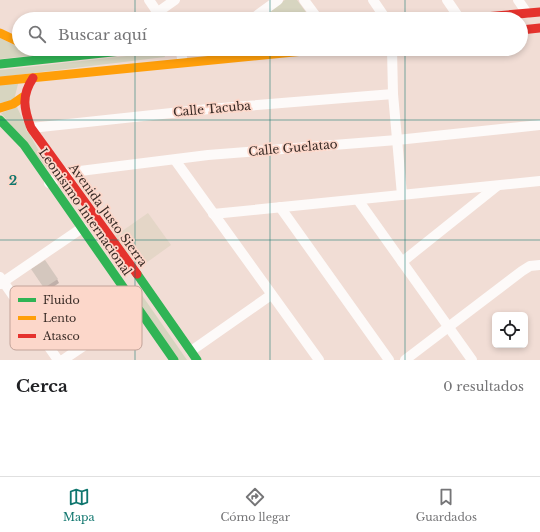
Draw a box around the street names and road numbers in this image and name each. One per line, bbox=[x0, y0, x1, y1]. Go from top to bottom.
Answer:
street label: Calle Tacuba bbox=[172, 98, 252, 119]
street label: Calle Guelatao bbox=[248, 136, 338, 159]
street label: Leonisimo Internacional bbox=[36, 145, 135, 278]
street label: Avenida Justo Sierra bbox=[65, 160, 151, 269]

